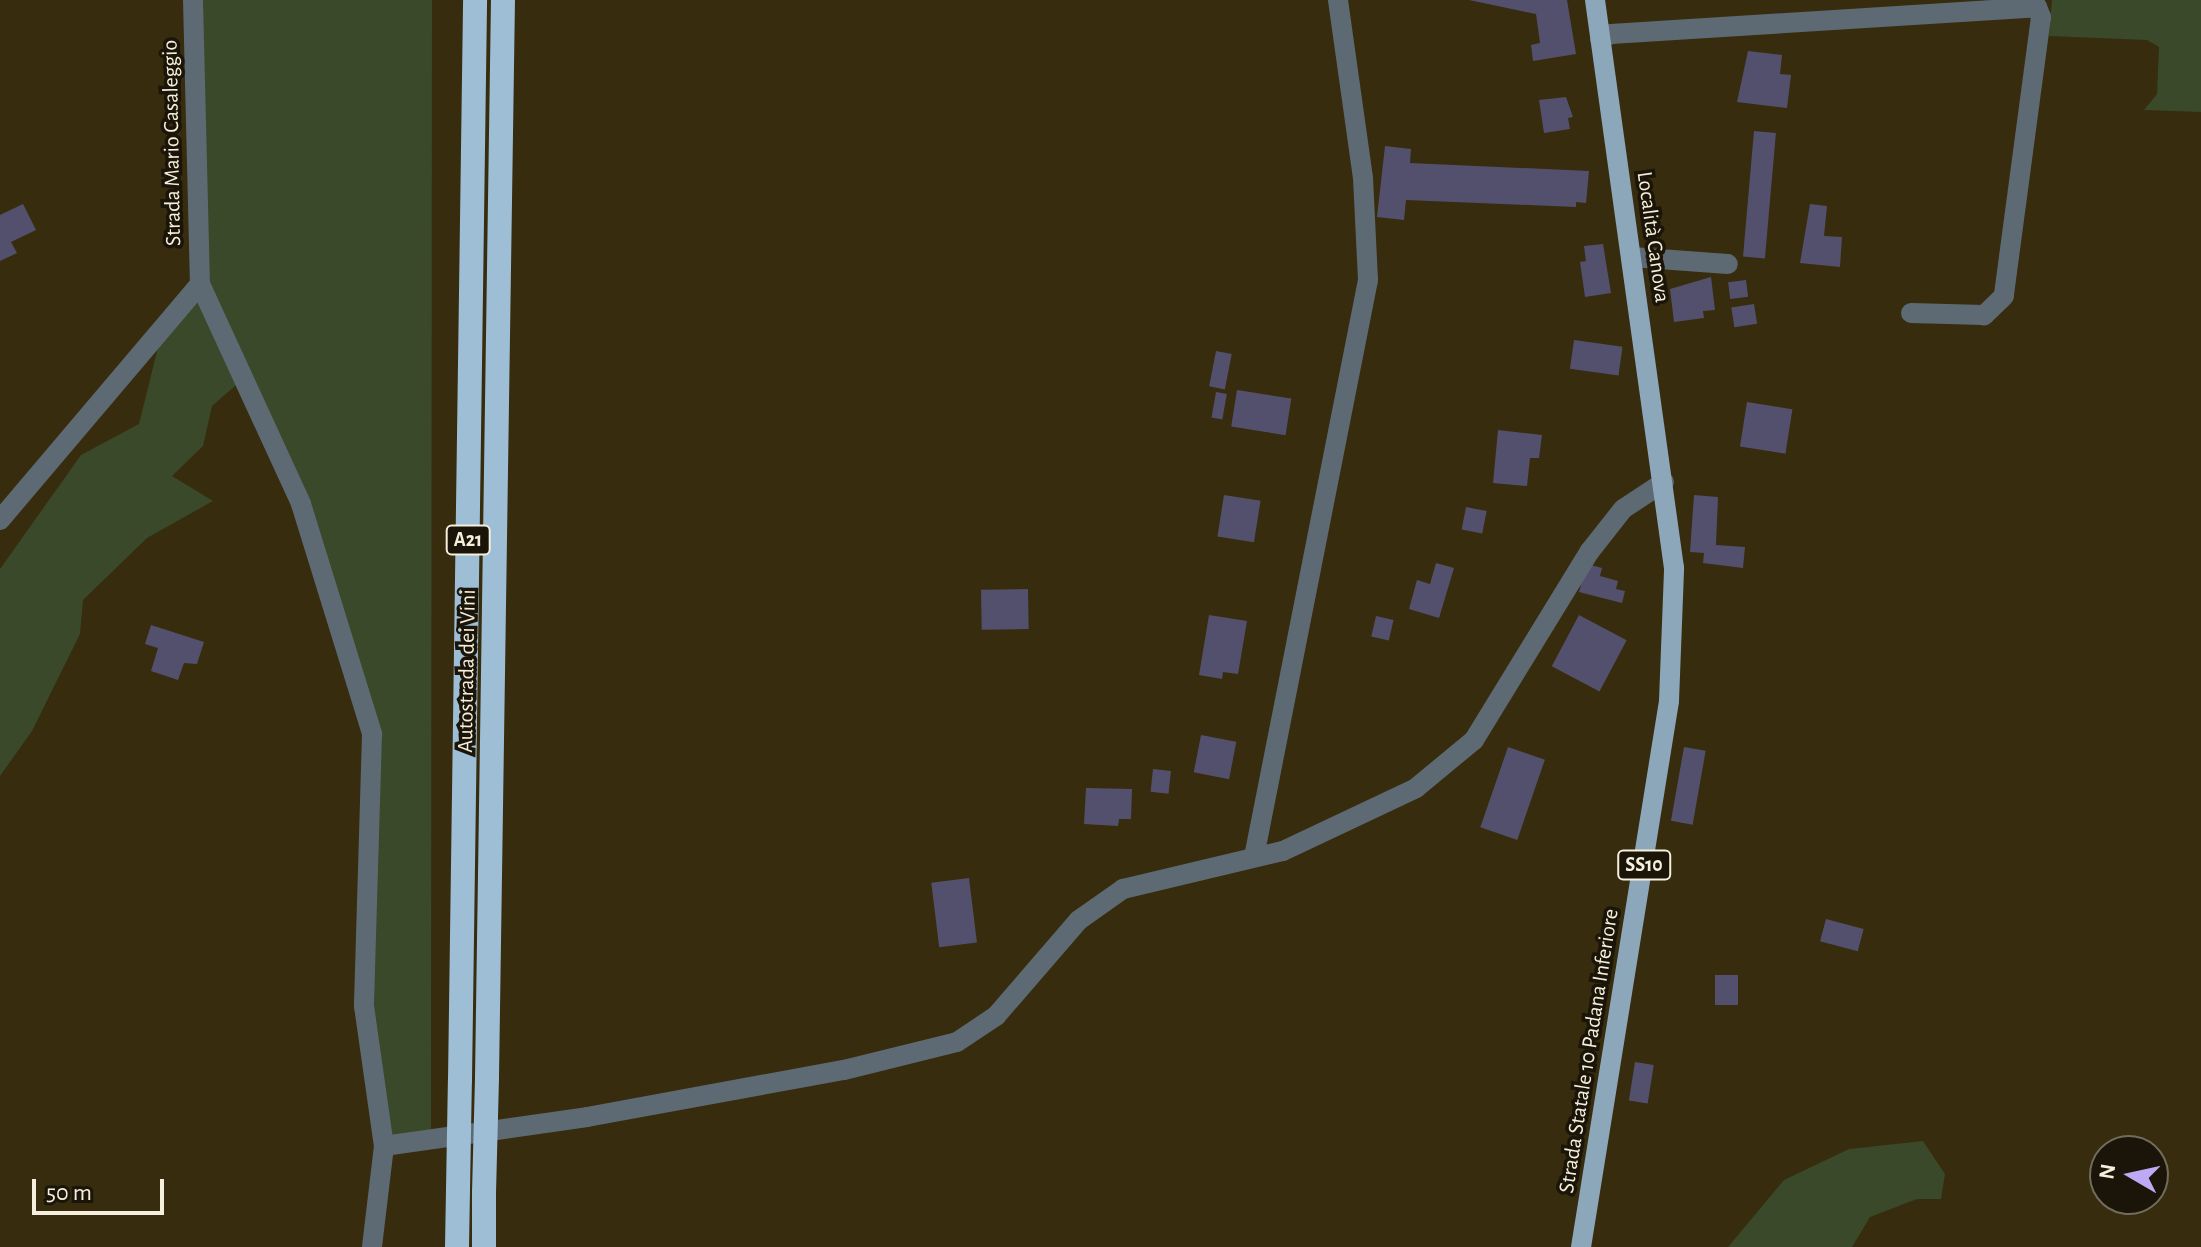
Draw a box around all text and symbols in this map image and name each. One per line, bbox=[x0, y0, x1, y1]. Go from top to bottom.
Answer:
street label: Strada Mario Casaleggio bbox=[157, 40, 187, 246]
street label: Località Canova bbox=[1631, 170, 1675, 304]
road number: A21 bbox=[444, 524, 492, 556]
street label: Autostrada dei Vini bbox=[452, 589, 482, 753]
road number: SS10 bbox=[1616, 849, 1672, 881]
street label: Strada Statale 10 Padana Inferiore bbox=[1553, 907, 1625, 1195]
north arrow bbox=[2089, 1135, 2169, 1215]
text: N bbox=[2095, 1162, 2119, 1181]
scale bar bbox=[36, 1163, 168, 1213]
text: 50 m bbox=[46, 1181, 92, 1205]

